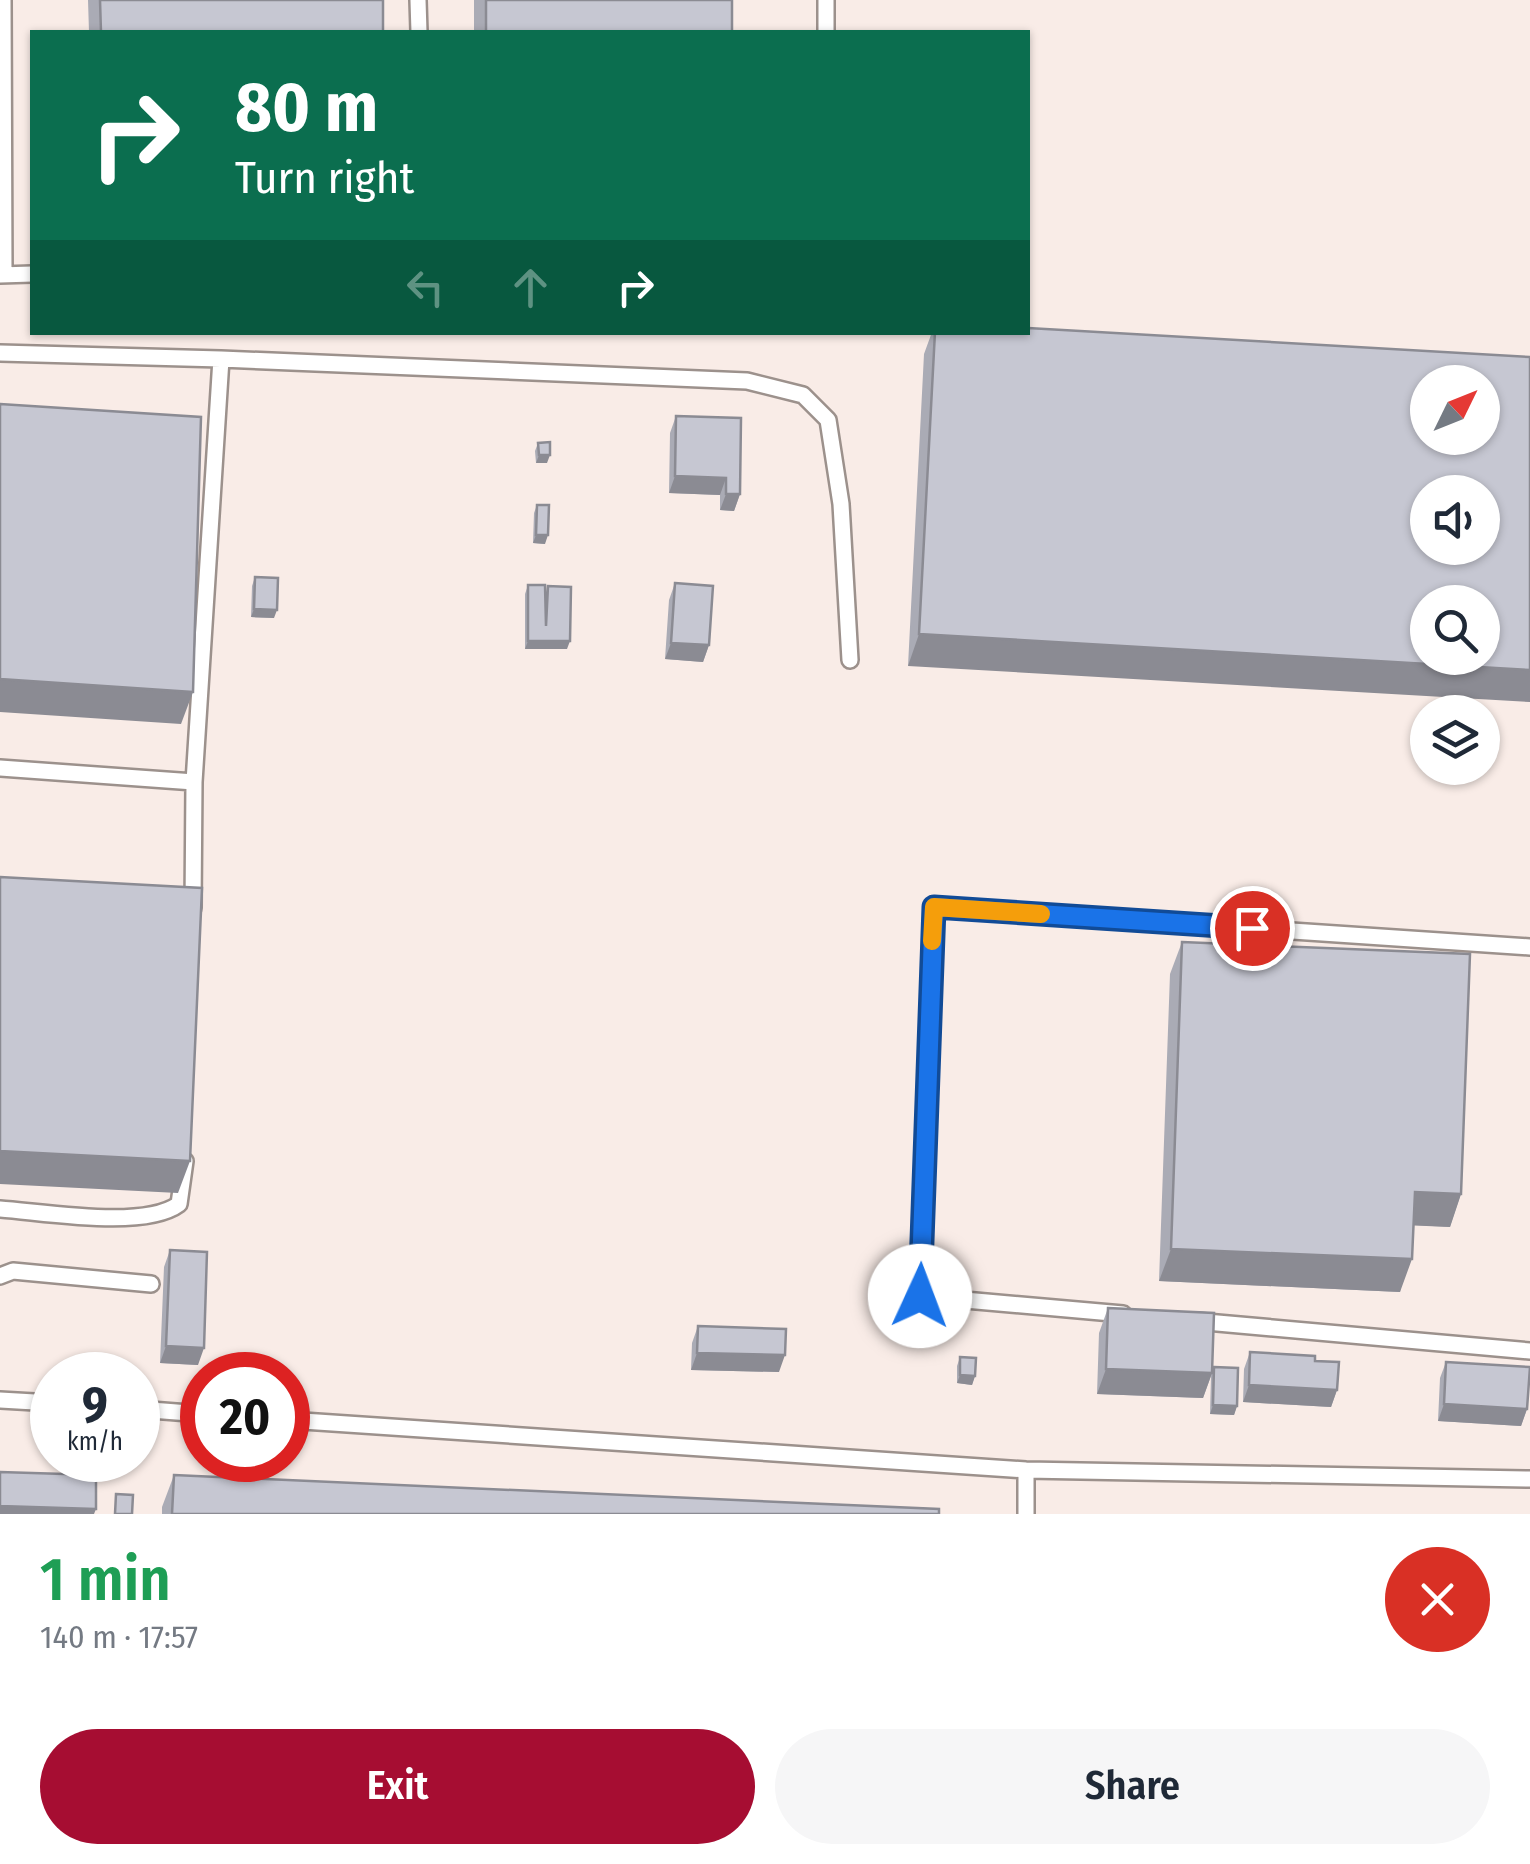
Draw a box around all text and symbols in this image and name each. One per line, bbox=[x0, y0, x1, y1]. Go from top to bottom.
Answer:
text: 80 m bbox=[235, 66, 378, 150]
icon: right bbox=[70, 70, 200, 200]
text: Turn right bbox=[235, 151, 414, 205]
icon: left bbox=[398, 260, 453, 315]
icon: ahead bbox=[503, 260, 558, 315]
icon: right bbox=[608, 260, 663, 315]
north arrow bbox=[1410, 365, 1500, 455]
map controls bbox=[1410, 365, 1500, 785]
button: sound bbox=[1410, 475, 1500, 565]
button: search bbox=[1410, 585, 1500, 675]
button: layers bbox=[1410, 695, 1500, 785]
pin bbox=[1210, 886, 1295, 971]
icon: arrive bbox=[1225, 901, 1280, 956]
position arrow bbox=[868, 1244, 972, 1348]
speed limit sign: 20 bbox=[180, 1352, 310, 1482]
text: 9 bbox=[82, 1375, 108, 1435]
text: km/h bbox=[67, 1427, 123, 1457]
text: 1 min bbox=[40, 1544, 171, 1616]
button: close bbox=[1385, 1547, 1490, 1652]
text: 140 m · 17:57 bbox=[40, 1618, 198, 1656]
button: Exit bbox=[40, 1729, 755, 1844]
button: Share bbox=[775, 1729, 1490, 1844]

